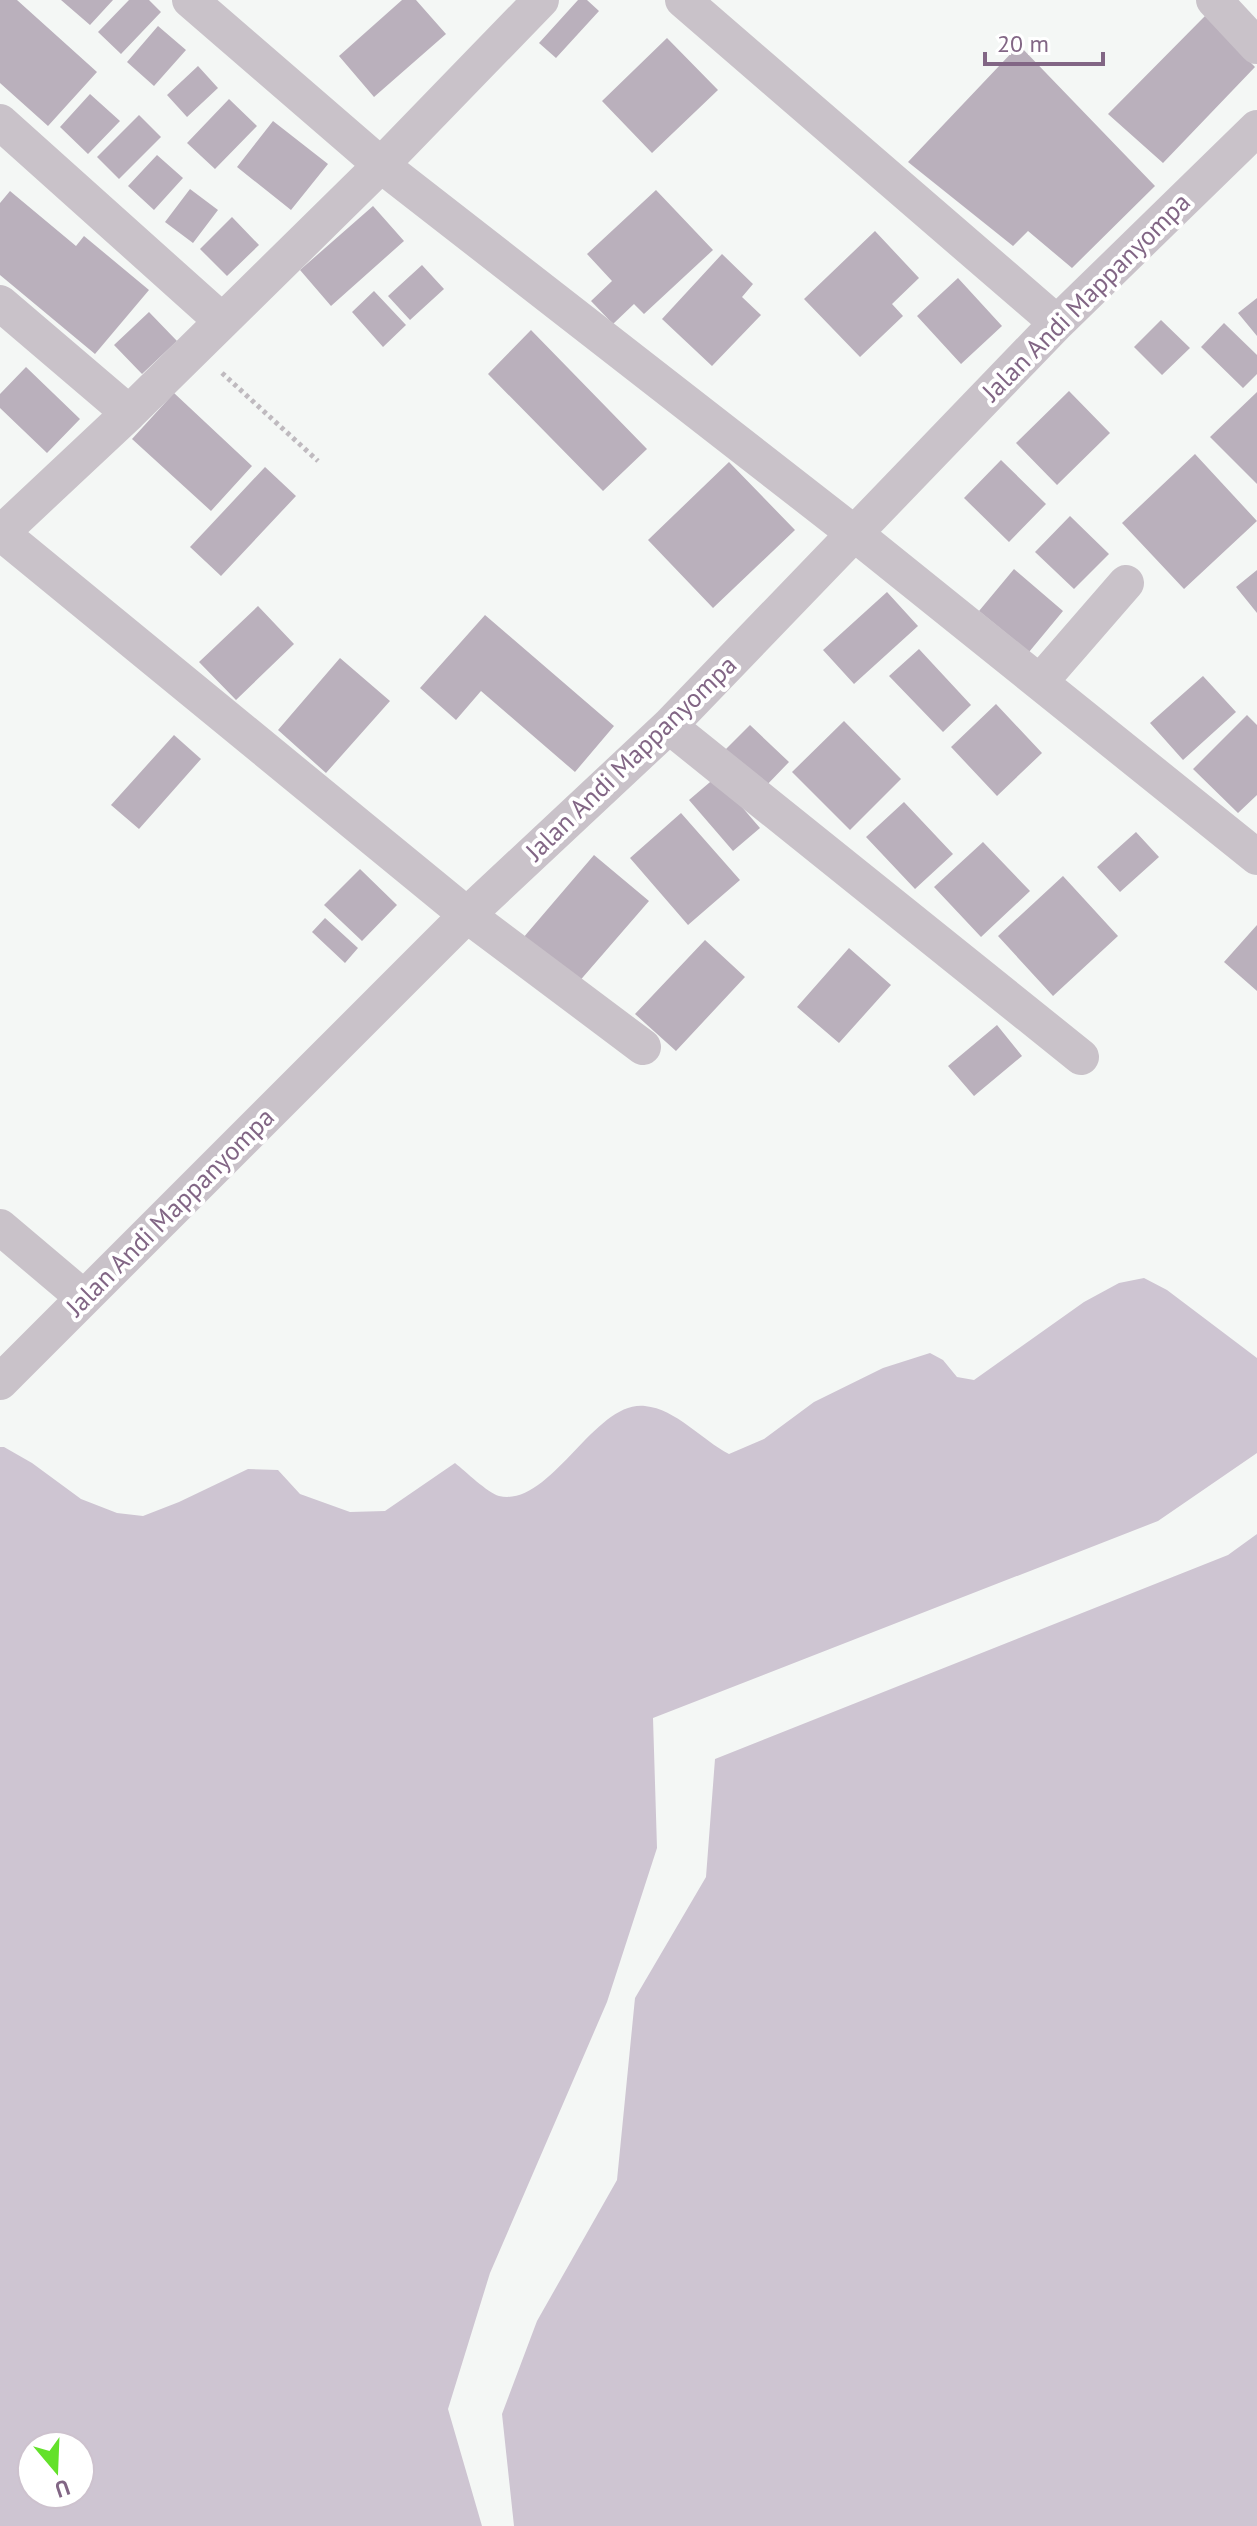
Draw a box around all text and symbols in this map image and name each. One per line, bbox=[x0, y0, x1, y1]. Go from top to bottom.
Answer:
scale bar bbox=[985, 16, 1103, 66]
text: 20 m bbox=[997, 28, 1049, 59]
street label: Jalan Andi Mappanyompa bbox=[974, 186, 1197, 408]
street label: Jalan Andi Mappanyompa bbox=[517, 648, 743, 868]
street label: Jalan Andi Mappanyompa bbox=[58, 1101, 281, 1323]
north arrow bbox=[16, 2430, 96, 2510]
text: U bbox=[51, 2473, 74, 2504]

